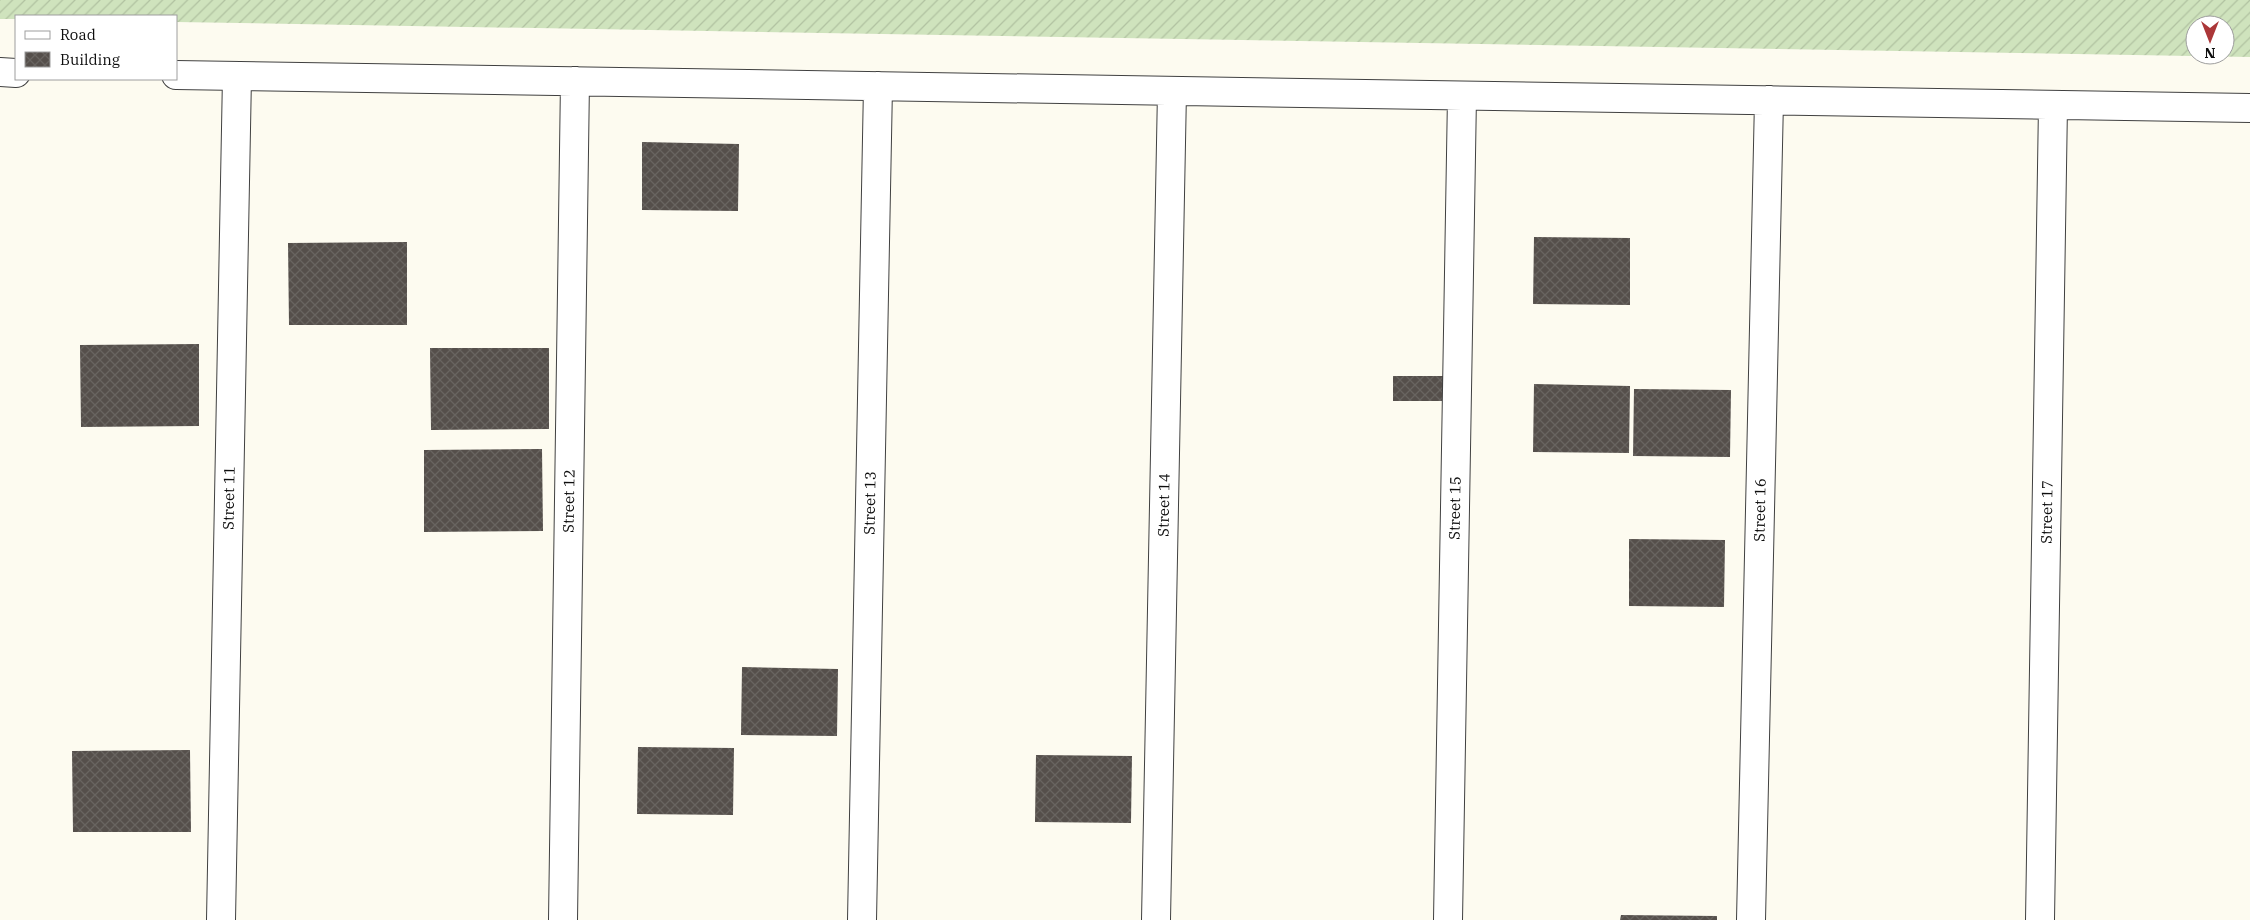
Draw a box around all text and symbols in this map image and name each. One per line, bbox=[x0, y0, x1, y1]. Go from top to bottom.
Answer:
legend bbox=[15, 15, 178, 80]
north arrow bbox=[2185, 15, 2235, 65]
text: Road bbox=[60, 25, 96, 44]
text: N bbox=[2204, 44, 2216, 62]
text: Building bbox=[60, 50, 120, 69]
street label: Street 11 bbox=[218, 466, 239, 530]
street label: Street 12 bbox=[558, 469, 579, 533]
street label: Street 13 bbox=[859, 471, 880, 535]
street label: Street 14 bbox=[1153, 473, 1174, 537]
street label: Street 15 bbox=[1444, 476, 1465, 540]
street label: Street 16 bbox=[1749, 478, 1770, 542]
street label: Street 17 bbox=[2036, 480, 2057, 544]

